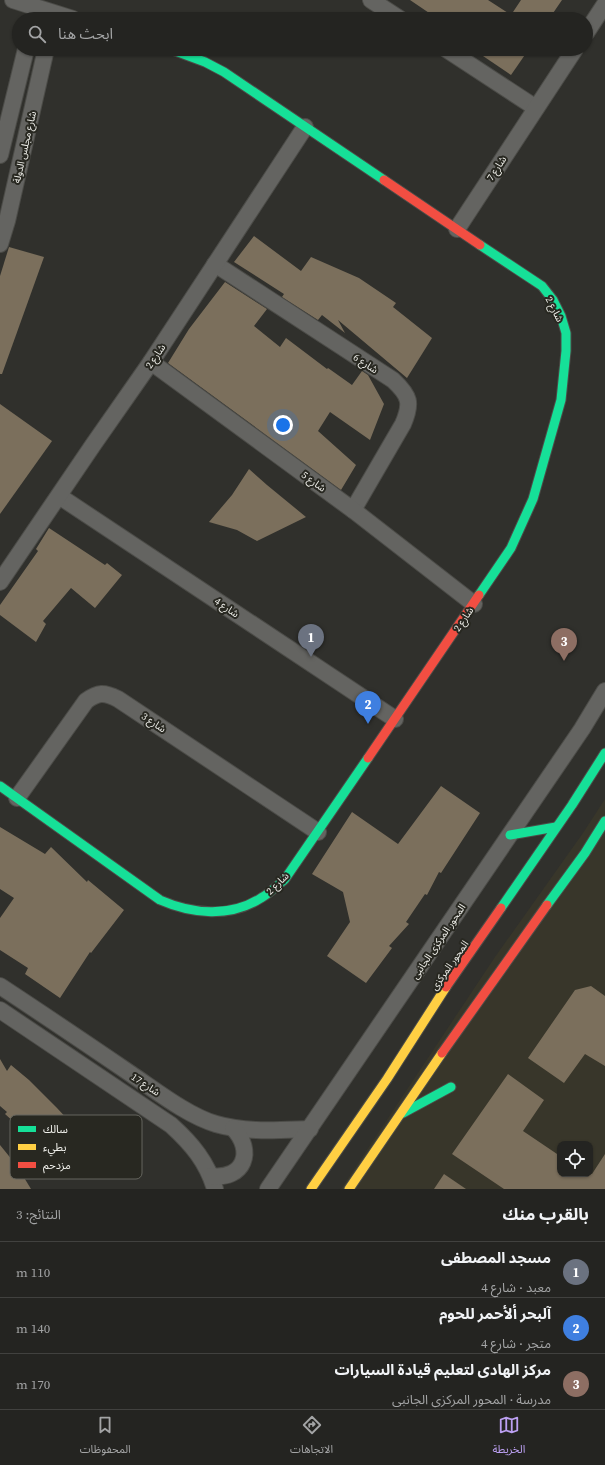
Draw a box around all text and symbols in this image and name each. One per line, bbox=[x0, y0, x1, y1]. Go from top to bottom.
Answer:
search box bbox=[12, 12, 593, 56]
icon: search bbox=[26, 23, 48, 45]
text: ابحث هنا bbox=[58, 23, 113, 44]
street label: شارع مجلس الدولة bbox=[10, 110, 40, 185]
street label: شارع 7 bbox=[484, 153, 510, 184]
street label: شارع 2 bbox=[542, 294, 567, 325]
street label: شارع 2 bbox=[143, 341, 169, 372]
street label: شارع 6 bbox=[350, 351, 381, 377]
your location bbox=[273, 415, 293, 435]
street label: شارع 5 bbox=[298, 468, 329, 495]
street label: شارع 4 bbox=[211, 595, 242, 621]
street label: شارع 2 bbox=[451, 604, 477, 635]
pin: 1 bbox=[298, 624, 324, 657]
pin: 3 bbox=[551, 628, 577, 661]
pin: 2 bbox=[355, 691, 381, 724]
street label: شارع 3 bbox=[138, 710, 169, 736]
street label: شارع 2 bbox=[263, 869, 292, 898]
street label: المحور المركزى الجانبى bbox=[408, 901, 468, 981]
street label: المحور المركزى bbox=[427, 938, 471, 992]
street label: شارع 17 bbox=[128, 1070, 163, 1100]
legend bbox=[10, 1115, 142, 1179]
text: سالك bbox=[43, 1122, 68, 1137]
text: بطيء bbox=[43, 1140, 66, 1157]
map controls bbox=[557, 1141, 593, 1177]
button: locate bbox=[557, 1141, 593, 1177]
text: مزدحم bbox=[43, 1158, 71, 1174]
text: بالقرب منك bbox=[502, 1202, 589, 1226]
text: النتائج: 3 bbox=[16, 1206, 61, 1223]
text: مسجد المصطفى bbox=[441, 1247, 551, 1268]
text: 110 m bbox=[16, 1264, 50, 1281]
text: 1 bbox=[572, 1264, 580, 1281]
text: معبد · شارع 4 bbox=[481, 1279, 551, 1296]
text: آلبحر ألأحمر للحوم bbox=[439, 1303, 551, 1324]
text: 140 m bbox=[16, 1320, 50, 1337]
text: 2 bbox=[572, 1320, 580, 1337]
text: متجر · شارع 4 bbox=[481, 1335, 551, 1352]
text: مركز الهادى لتعليم قيادة السيارات bbox=[334, 1359, 551, 1380]
text: 170 m bbox=[16, 1376, 50, 1393]
text: 3 bbox=[572, 1376, 580, 1393]
text: مدرسة · المحور المركزى الجانبى bbox=[392, 1391, 551, 1408]
tab: المحفوظات bbox=[80, 1414, 131, 1461]
tab: الاتجاهات bbox=[290, 1414, 333, 1461]
tab: الخريطة bbox=[492, 1414, 525, 1461]

